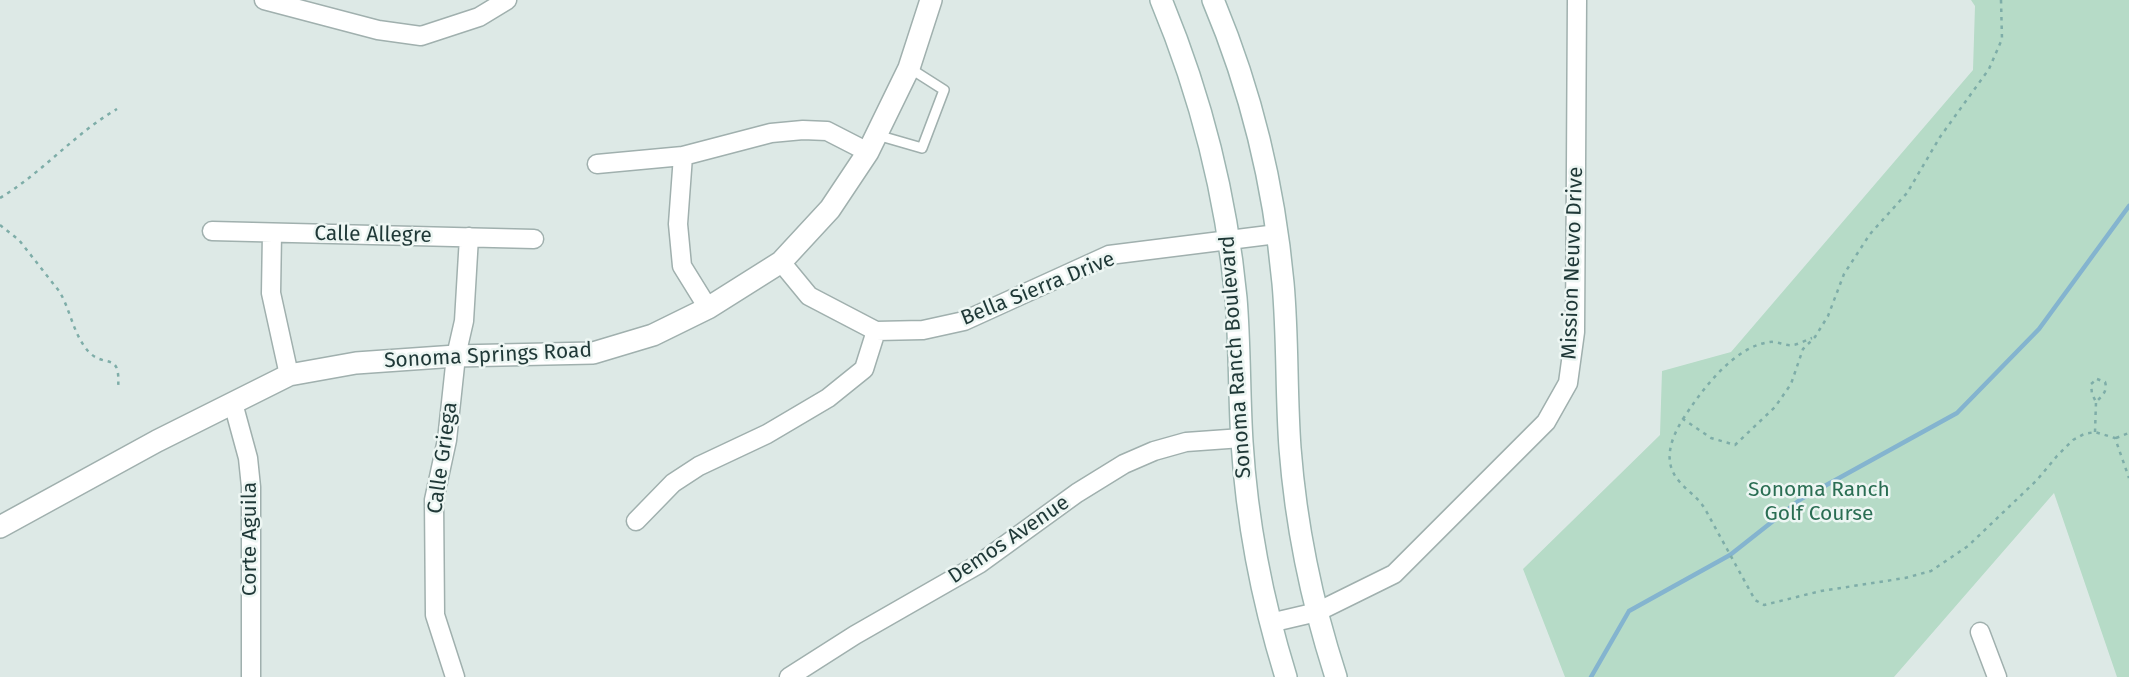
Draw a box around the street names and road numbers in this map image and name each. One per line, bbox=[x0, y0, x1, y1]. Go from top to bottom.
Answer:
street label: Mission Neuvo Drive bbox=[1557, 166, 1589, 360]
street label: Calle Allegre bbox=[314, 221, 432, 249]
street label: Sonoma Ranch Boulevard bbox=[1215, 235, 1257, 479]
street label: Bella Sierra Drive bbox=[957, 247, 1119, 331]
street label: Sonoma Springs Road bbox=[383, 338, 593, 374]
street label: Calle Griega bbox=[423, 400, 463, 516]
street label: Corte Aguila bbox=[237, 482, 263, 596]
street label: Demos Avenue bbox=[944, 490, 1074, 590]

